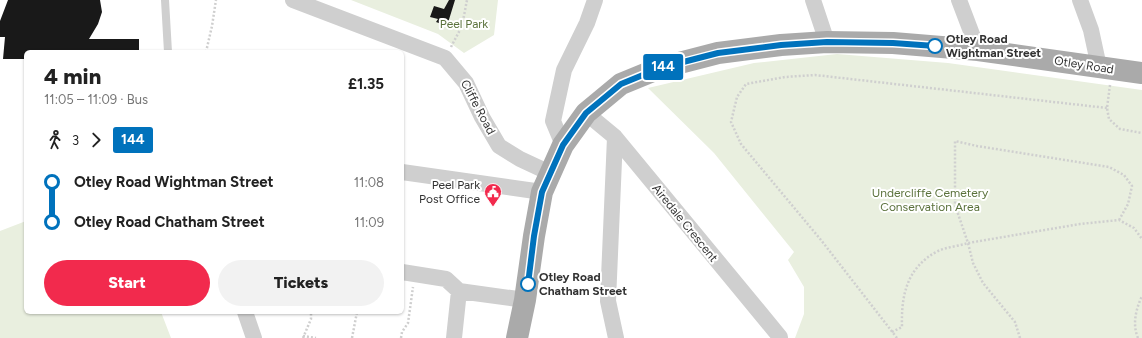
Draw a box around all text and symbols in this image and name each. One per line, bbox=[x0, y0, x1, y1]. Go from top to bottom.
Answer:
park label: Peel Park bbox=[440, 17, 488, 31]
place label: Otley Road Wightman Street bbox=[946, 32, 1041, 60]
marker: Otley Road Wightman Street bbox=[927, 38, 943, 54]
street label: Otley Road bbox=[1053, 53, 1115, 77]
line badge: 144 bbox=[640, 54, 686, 80]
text: 144 bbox=[651, 58, 675, 75]
text: 4 min bbox=[44, 63, 101, 90]
text: £1.35 bbox=[348, 75, 384, 93]
street label: Cliffe Road bbox=[458, 77, 498, 137]
text: 11:05 – 11:09 · Bus bbox=[44, 92, 148, 107]
icon: walk bbox=[44, 129, 66, 151]
icon: forward bbox=[85, 129, 107, 151]
text: 144 bbox=[121, 131, 145, 148]
text: 3 bbox=[72, 133, 79, 148]
text: Otley Road Wightman Street bbox=[74, 173, 274, 191]
text: 11:08 bbox=[354, 175, 384, 190]
place label: Peel Park Post Office bbox=[419, 178, 480, 206]
street label: Airedale Crescent bbox=[649, 181, 721, 265]
public building icon: Peel Park Post Office bbox=[483, 182, 503, 207]
park label: Undercliffe Cemetery Conservation Area bbox=[872, 186, 989, 214]
text: Otley Road Chatham Street bbox=[74, 213, 265, 231]
text: 11:09 bbox=[354, 215, 384, 230]
button: Start bbox=[44, 260, 210, 306]
button: Tickets bbox=[218, 260, 384, 306]
place label: Otley Road Chatham Street bbox=[539, 270, 627, 298]
marker: Otley Road Chatham Street bbox=[520, 276, 536, 292]

